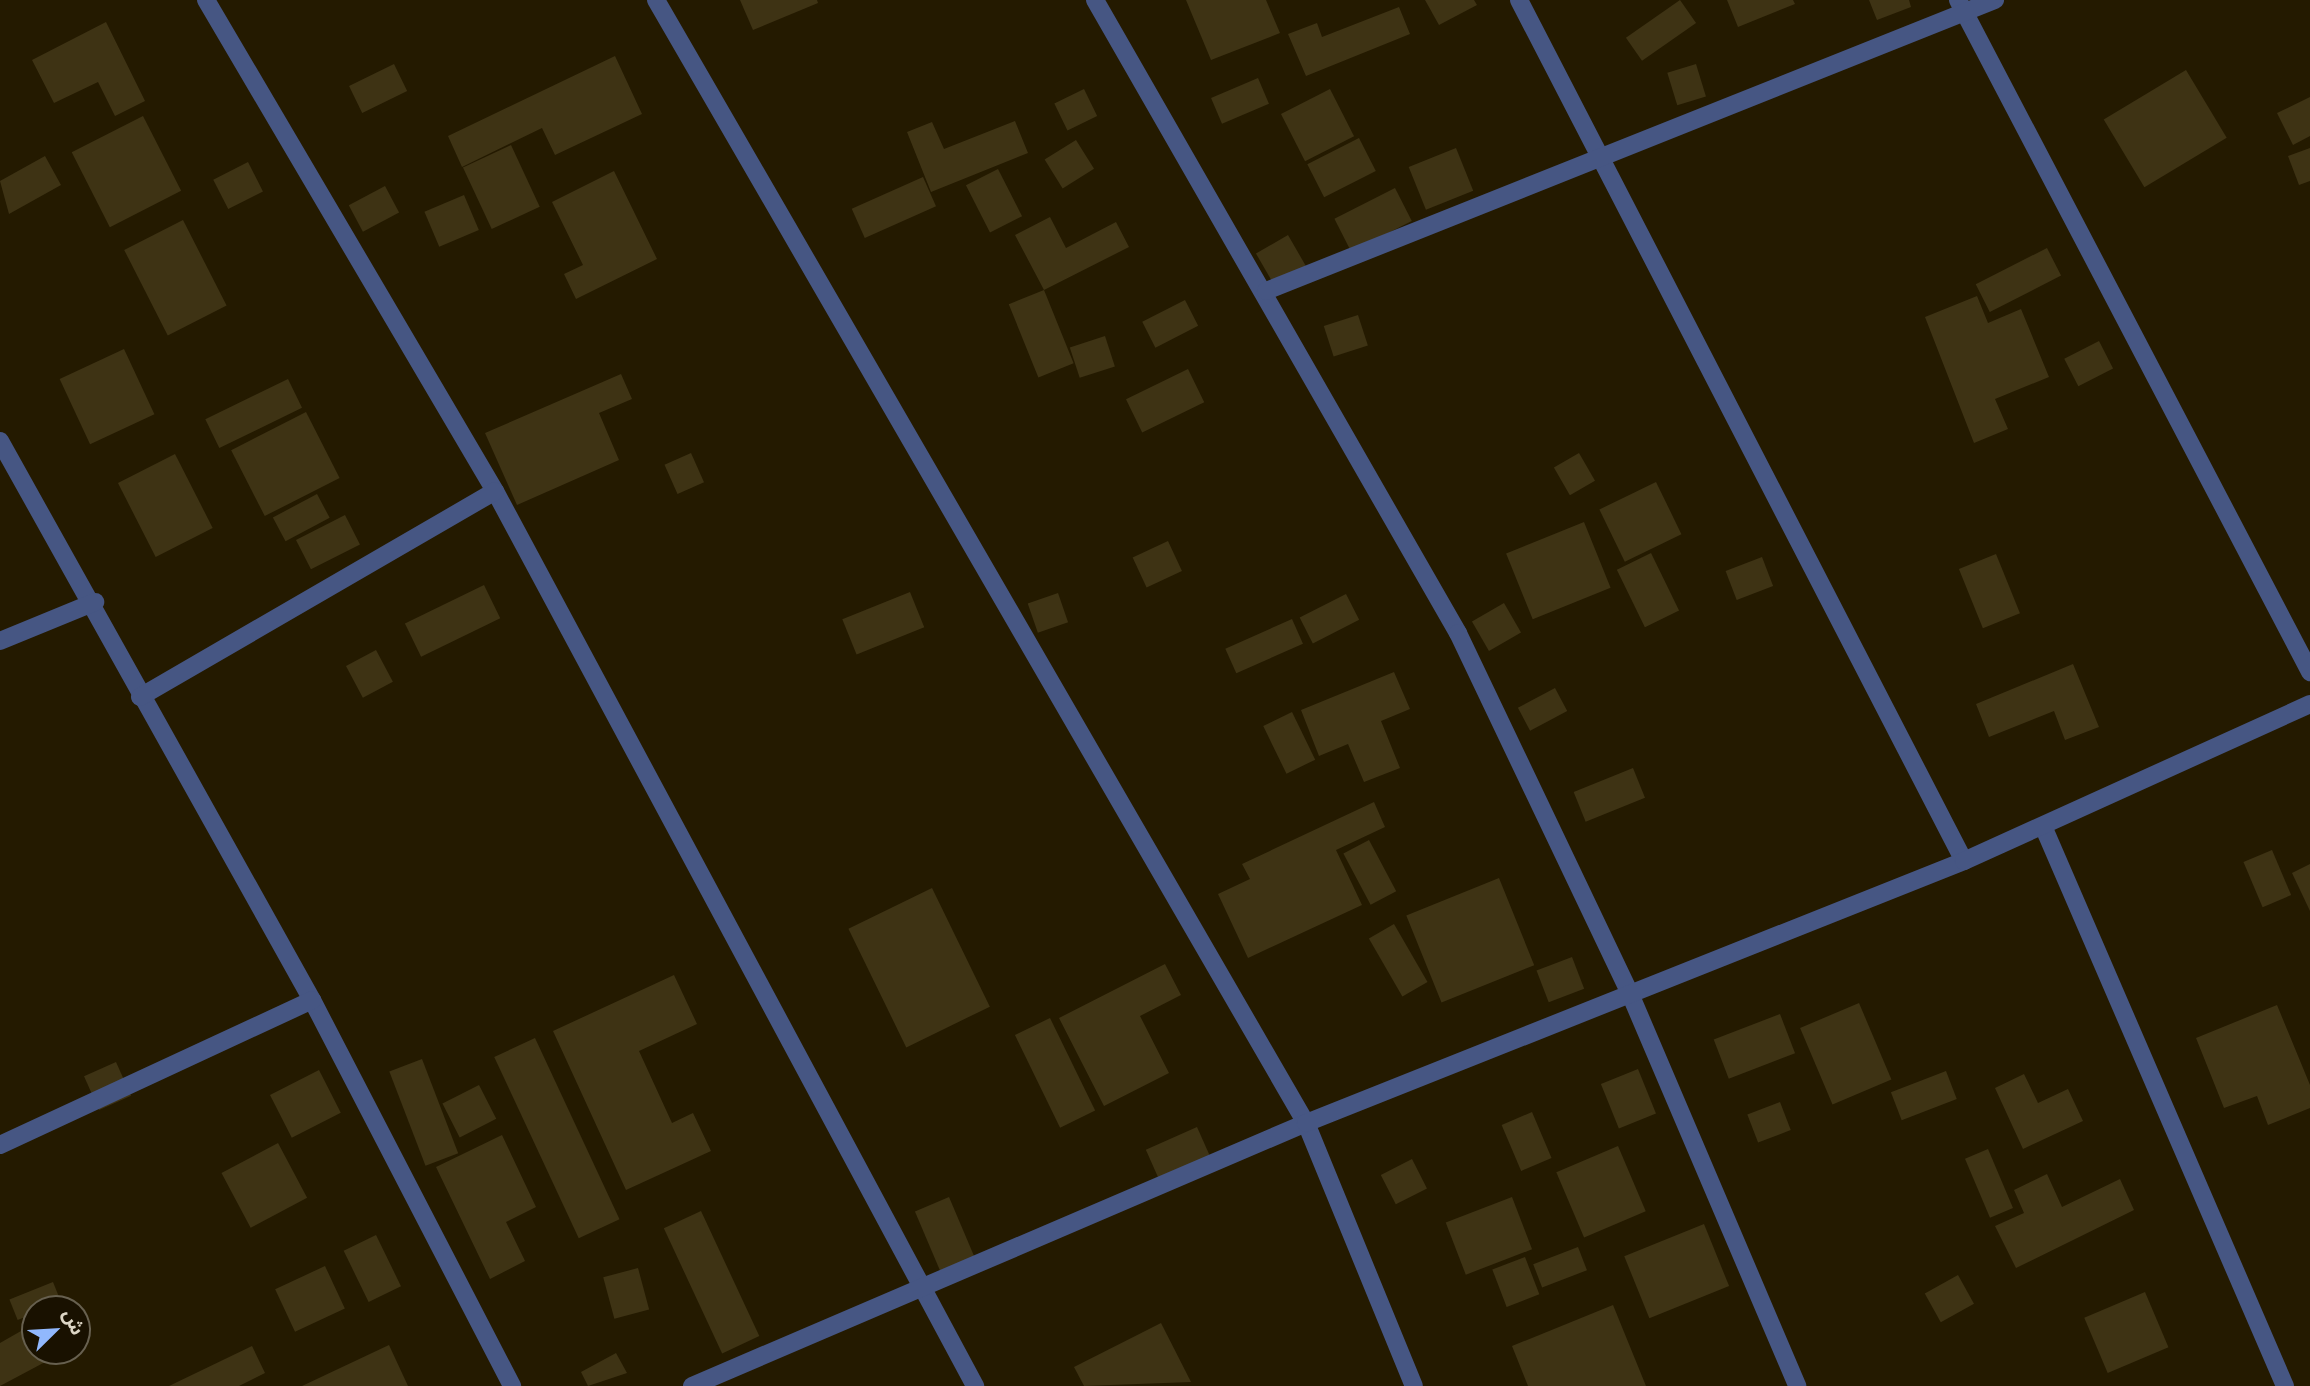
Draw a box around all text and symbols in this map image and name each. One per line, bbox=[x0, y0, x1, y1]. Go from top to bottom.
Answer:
north arrow bbox=[21, 1295, 91, 1365]
text: ش bbox=[58, 1306, 90, 1339]

